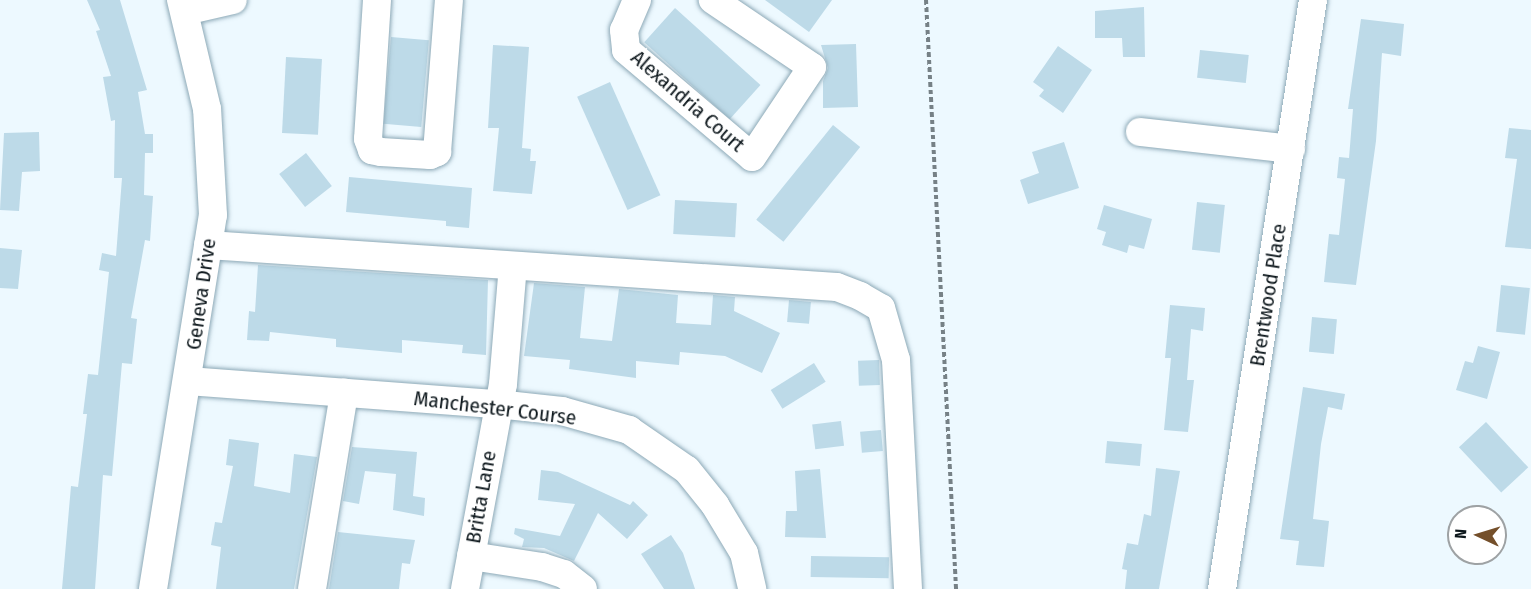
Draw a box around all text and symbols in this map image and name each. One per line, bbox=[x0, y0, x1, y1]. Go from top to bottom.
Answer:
street label: Alexandria Court bbox=[626, 45, 750, 157]
street label: Brentwood Place bbox=[1244, 222, 1292, 368]
street label: Geneva Drive bbox=[181, 237, 221, 351]
street label: Manchester Course bbox=[412, 386, 578, 430]
street label: Britta Lane bbox=[460, 449, 502, 545]
north arrow bbox=[1447, 505, 1507, 565]
text: N bbox=[1451, 528, 1470, 539]

